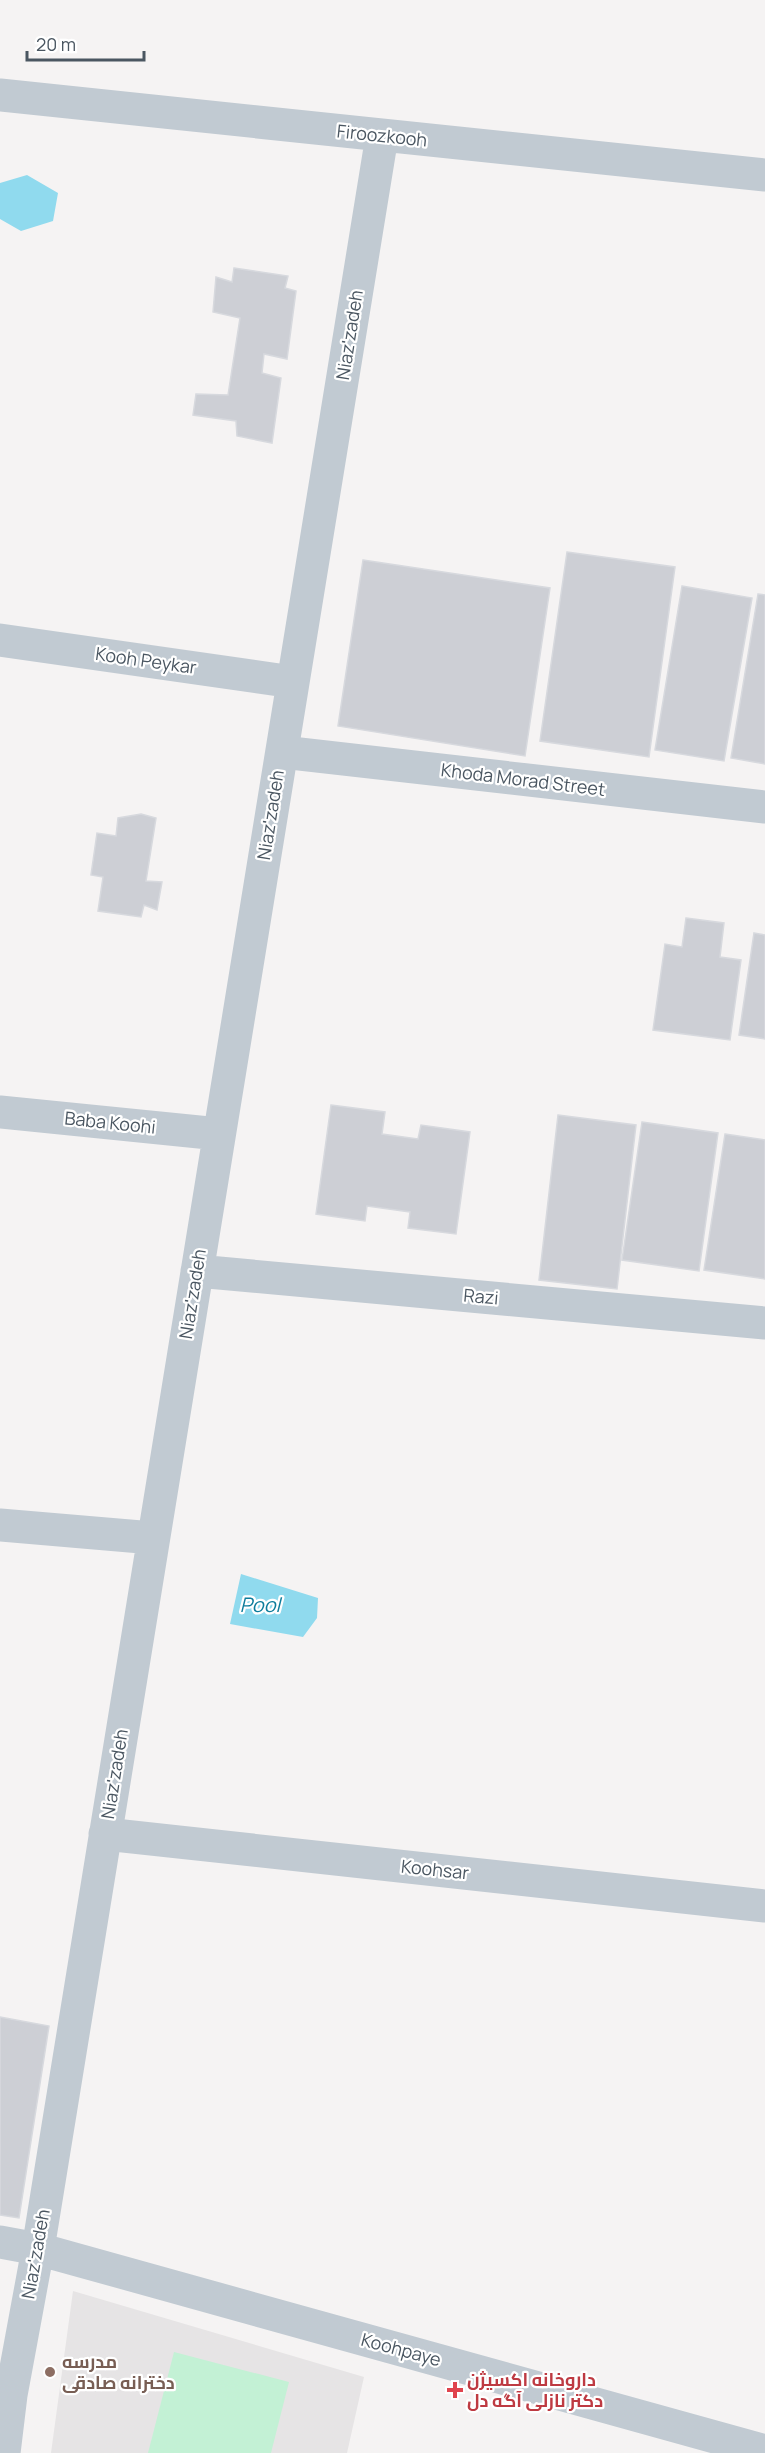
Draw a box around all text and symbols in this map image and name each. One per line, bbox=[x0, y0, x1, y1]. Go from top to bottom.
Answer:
scale bar bbox=[27, 24, 144, 62]
text: 20 m bbox=[36, 32, 76, 56]
street label: Firoozkooh bbox=[336, 118, 429, 152]
street label: Niaz'zadeh bbox=[330, 288, 368, 382]
street label: Kooh Peykar bbox=[94, 641, 199, 679]
street label: Khoda Morad Street bbox=[440, 757, 607, 801]
street label: Niaz'zadeh bbox=[251, 768, 289, 862]
street label: Baba Koohi bbox=[63, 1105, 157, 1139]
street label: Niaz'zadeh bbox=[173, 1247, 211, 1341]
street label: Razi bbox=[463, 1283, 500, 1309]
water label: Pool bbox=[240, 1591, 283, 1618]
street label: Niaz'zadeh bbox=[95, 1727, 133, 1821]
street label: Koohsar bbox=[400, 1854, 471, 1885]
street label: Niaz'zadeh bbox=[15, 2207, 55, 2301]
street label: Koohpaye bbox=[359, 2327, 444, 2371]
place label: مدرسه دخترانه صادقی bbox=[62, 2349, 175, 2394]
marker: مدرسه دخترانه صادقی bbox=[43, 2365, 57, 2379]
place label: داروخانه اکسیژن دکتر نازلی آگه دل bbox=[467, 2367, 603, 2412]
marker: داروخانه اکسیژن دکتر نازلی آگه دل bbox=[448, 2383, 462, 2397]

